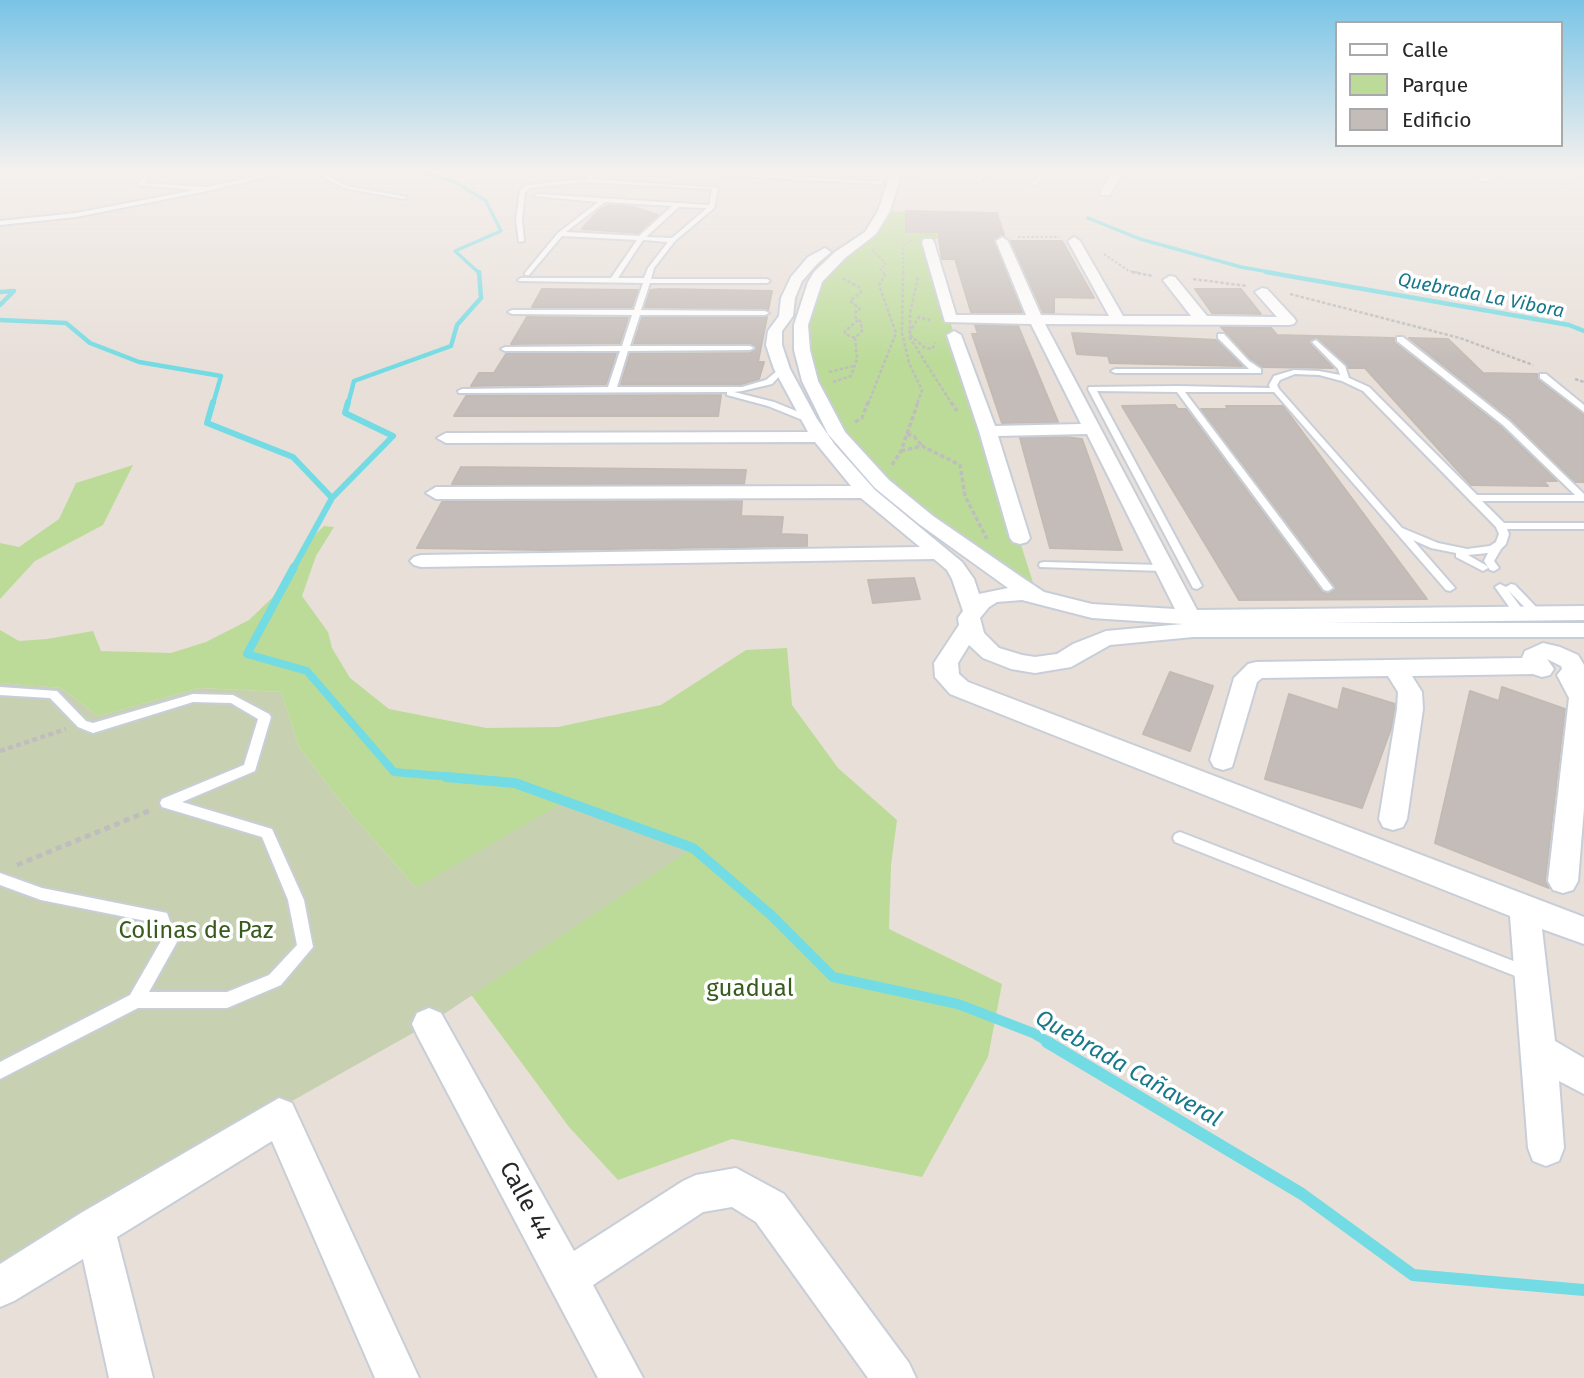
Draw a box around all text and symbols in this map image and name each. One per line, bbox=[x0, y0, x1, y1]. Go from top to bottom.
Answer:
legend bbox=[1336, 21, 1563, 147]
text: Calle bbox=[1402, 37, 1448, 63]
text: Parque bbox=[1402, 72, 1468, 98]
text: Edificio bbox=[1402, 107, 1472, 133]
water label: Quebrada La Vibora bbox=[1396, 269, 1566, 323]
park label: Colinas de Paz bbox=[118, 917, 274, 945]
park label: guadual bbox=[706, 975, 794, 1003]
water label: Quebrada Cañaveral bbox=[1030, 1004, 1226, 1134]
street label: Calle 44 bbox=[492, 1157, 558, 1245]

